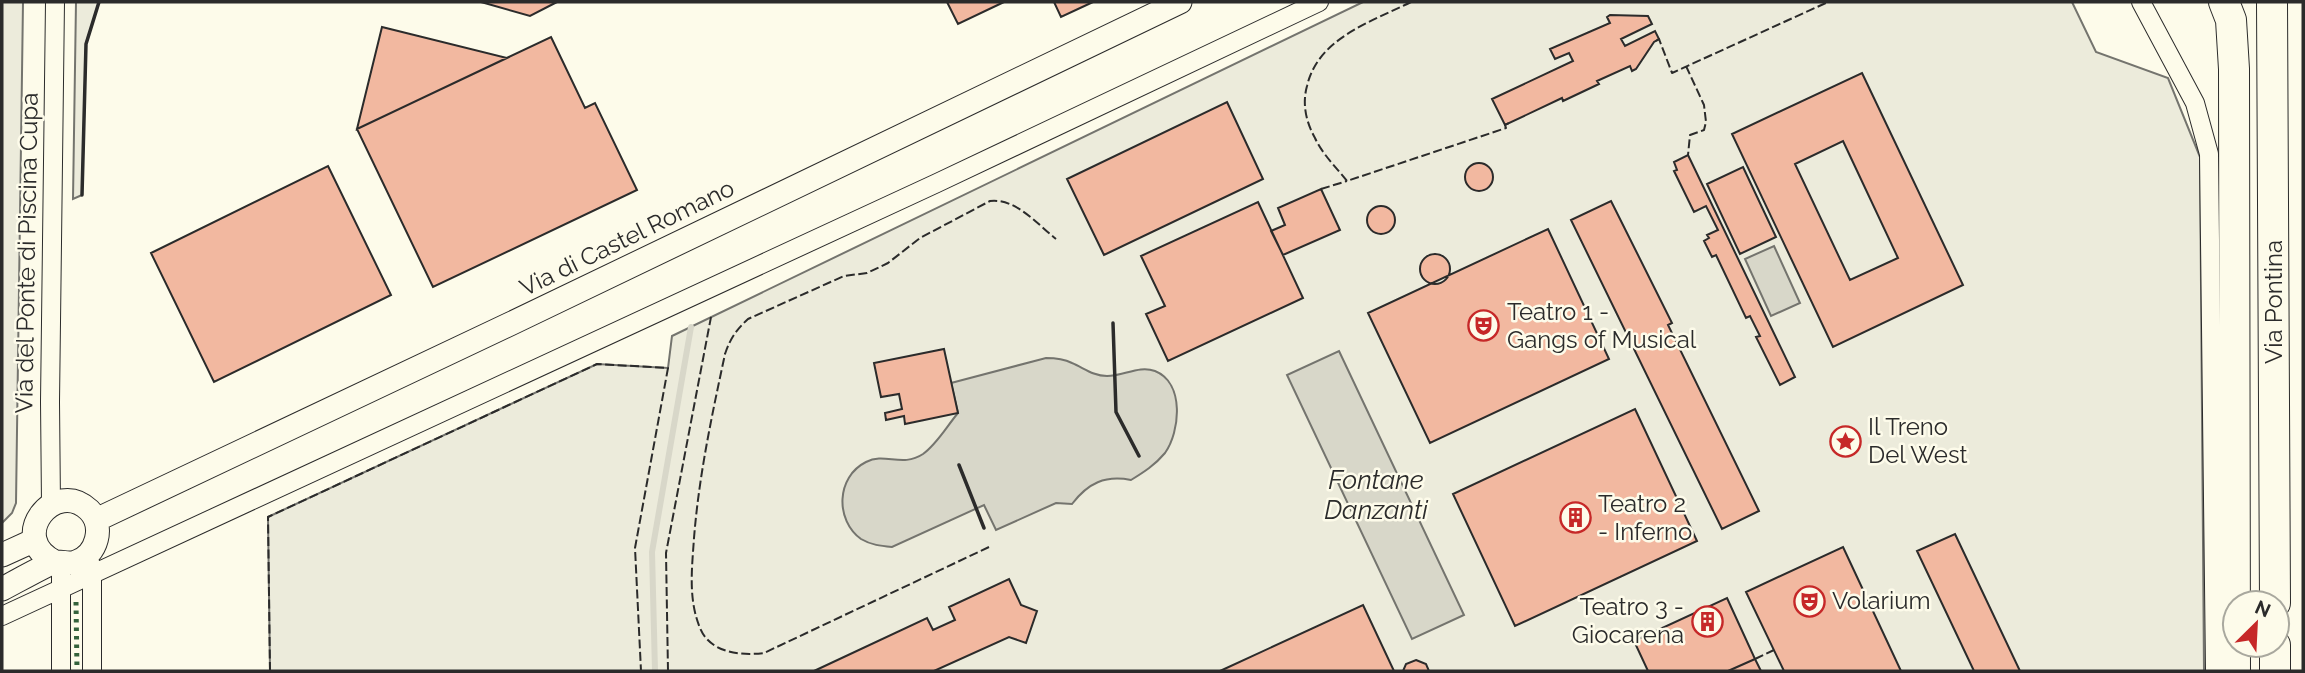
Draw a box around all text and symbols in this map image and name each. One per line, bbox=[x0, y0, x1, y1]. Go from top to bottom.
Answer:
street label: Via del Ponte di Piscina Cupa bbox=[9, 92, 44, 414]
street label: Via di Castel Romano bbox=[515, 173, 739, 302]
street label: Via Pontina bbox=[2259, 240, 2288, 364]
place label: Teatro 1 - Gangs of Musical bbox=[1507, 297, 1697, 354]
theatre icon: Teatro 1 - Gangs of Musical bbox=[1467, 309, 1501, 343]
place label: Il Treno Del West bbox=[1868, 412, 1968, 469]
place icon: Il Treno Del West bbox=[1828, 424, 1862, 458]
water label: Fontane Danzanti bbox=[1324, 465, 1429, 525]
place label: Teatro 2 - Inferno bbox=[1598, 489, 1692, 546]
building icon: Teatro 2 - Inferno bbox=[1558, 501, 1592, 535]
theatre icon: Volarium bbox=[1792, 584, 1826, 618]
place label: Volarium bbox=[1832, 586, 1931, 615]
north arrow bbox=[2221, 589, 2291, 659]
place label: Teatro 3 - Giocarena bbox=[1572, 592, 1684, 649]
text: N bbox=[2252, 595, 2274, 621]
building icon: Teatro 3 - Giocarena bbox=[1690, 604, 1724, 638]

